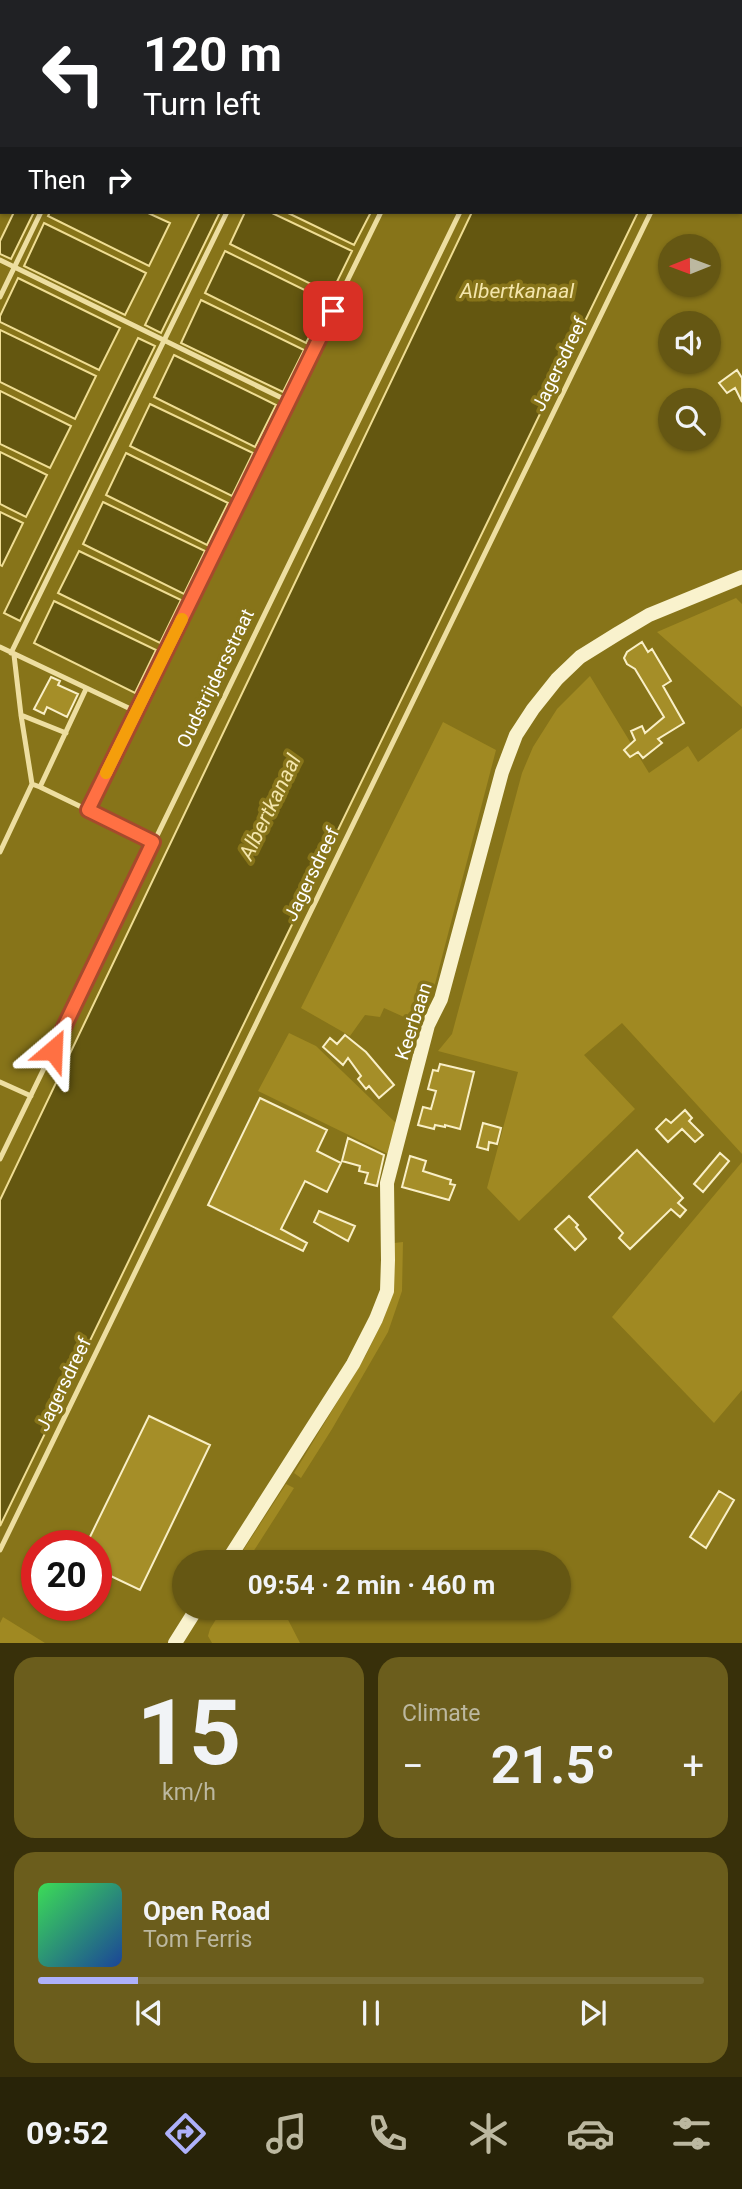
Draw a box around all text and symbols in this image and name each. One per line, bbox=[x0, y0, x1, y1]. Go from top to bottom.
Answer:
text: 120 m bbox=[143, 26, 282, 83]
icon: left bbox=[28, 28, 119, 119]
text: Turn left bbox=[143, 85, 261, 123]
icon: right bbox=[100, 161, 138, 199]
text: Then bbox=[28, 165, 86, 195]
north arrow bbox=[658, 234, 721, 298]
map controls bbox=[658, 234, 721, 451]
water label: Albertkanaal bbox=[459, 279, 575, 303]
pin bbox=[303, 281, 363, 341]
icon: arrive bbox=[314, 292, 352, 330]
button: sound bbox=[658, 311, 721, 374]
street label: Jagersdreef bbox=[527, 313, 592, 415]
button: search bbox=[658, 388, 721, 451]
street label: Oudstrijdersstraat bbox=[172, 605, 259, 752]
water label: Albertkanaal bbox=[234, 749, 306, 865]
street label: Jagersdreef bbox=[279, 823, 344, 925]
street label: Keerbaan bbox=[390, 980, 437, 1063]
position arrow bbox=[16, 1013, 90, 1087]
street label: Jagersdreef bbox=[31, 1333, 96, 1435]
speed limit sign: 20 bbox=[21, 1530, 112, 1621]
text: 09:54 · 2 min · 460 m bbox=[248, 1570, 495, 1600]
text: 15 bbox=[137, 1680, 241, 1786]
text: Climate bbox=[402, 1700, 481, 1727]
text: 21.5° bbox=[491, 1735, 616, 1796]
text: − bbox=[402, 1744, 424, 1788]
text: + bbox=[682, 1744, 704, 1788]
text: km/h bbox=[162, 1779, 216, 1806]
text: Open Road bbox=[143, 1896, 271, 1926]
text: Tom Ferris bbox=[143, 1926, 252, 1953]
icon: previous bbox=[130, 1994, 168, 2032]
icon: pause bbox=[352, 1994, 390, 2032]
icon: next bbox=[574, 1994, 612, 2032]
icon: directions bbox=[161, 2109, 210, 2158]
icon: music bbox=[262, 2109, 311, 2158]
icon: phone bbox=[363, 2109, 412, 2158]
icon: climate bbox=[464, 2109, 513, 2158]
icon: car bbox=[566, 2109, 615, 2158]
icon: filters bbox=[667, 2109, 716, 2158]
text: 09:52 bbox=[26, 2114, 109, 2152]

